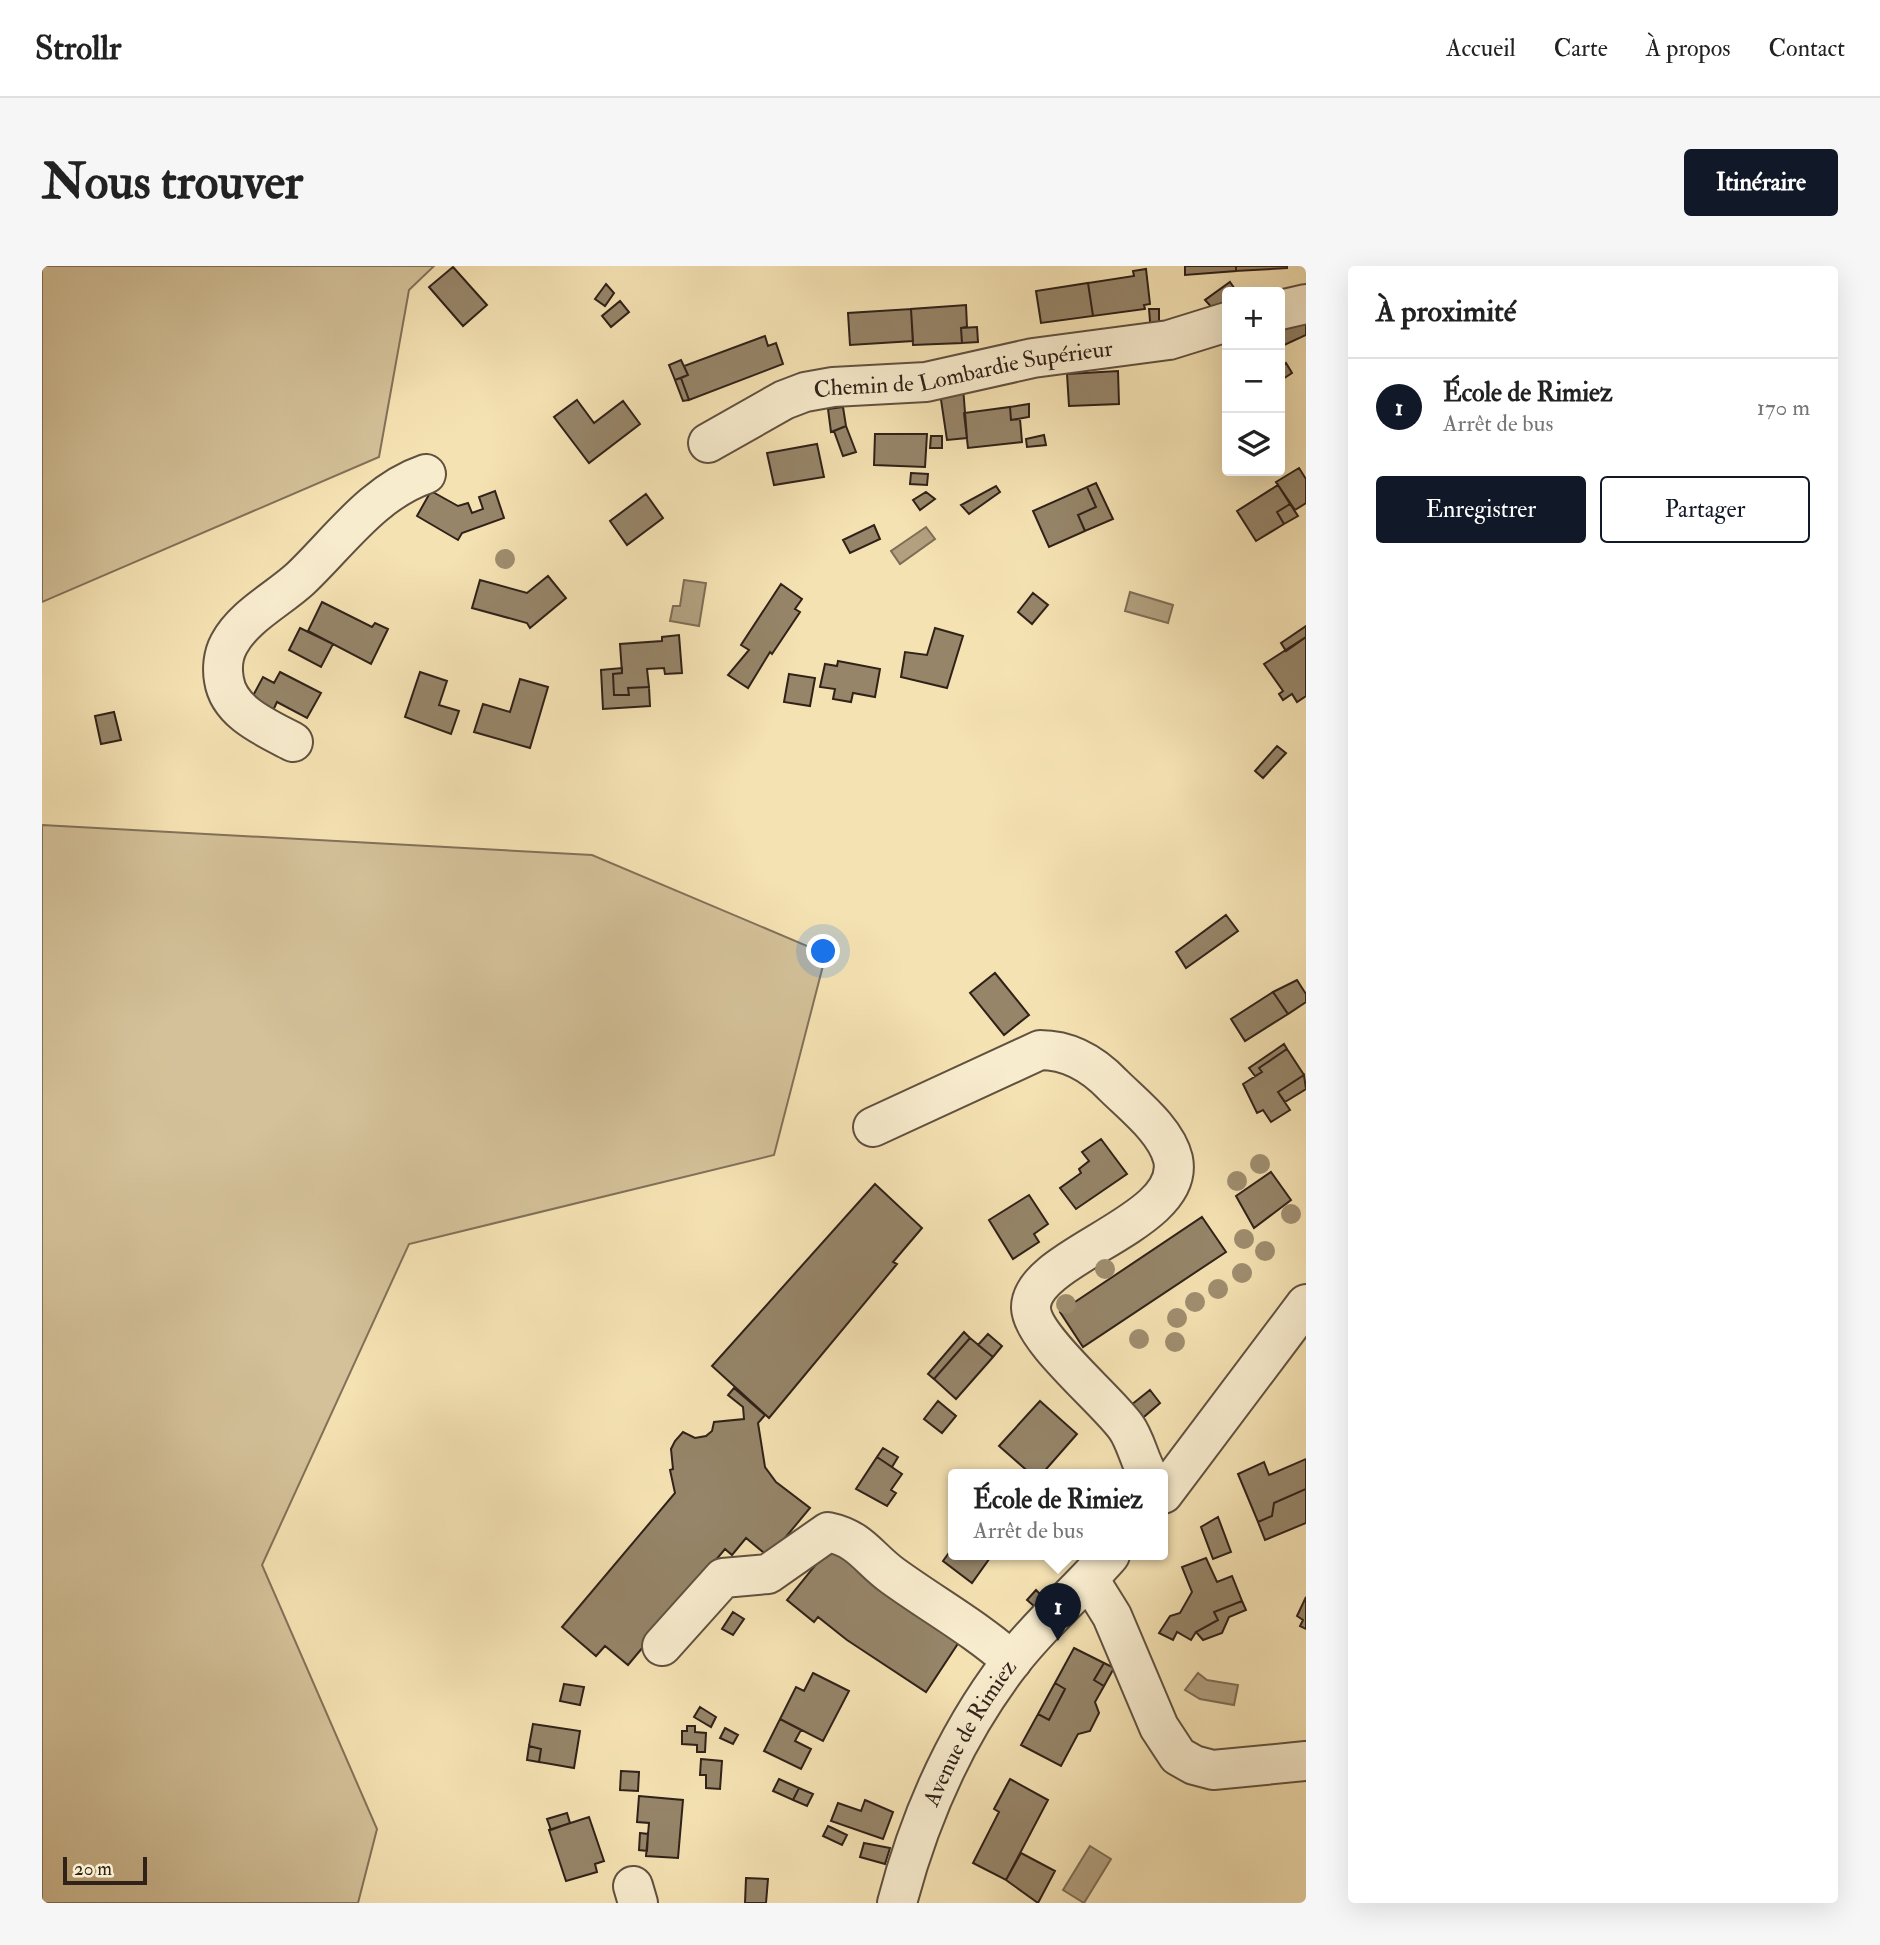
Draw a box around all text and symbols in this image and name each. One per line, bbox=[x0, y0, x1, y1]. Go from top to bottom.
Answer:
text: Strollr bbox=[35, 28, 121, 69]
text: Accueil bbox=[1446, 33, 1516, 64]
text: Carte bbox=[1554, 33, 1608, 64]
text: À propos bbox=[1646, 33, 1731, 64]
text: Contact bbox=[1769, 33, 1845, 64]
button: Itinéraire bbox=[1684, 149, 1838, 216]
text: Nous trouver bbox=[42, 152, 303, 213]
map controls bbox=[1222, 287, 1285, 476]
button: + bbox=[1222, 287, 1285, 350]
text: À proximité bbox=[1376, 293, 1516, 330]
street label: Chemin de Lombardie Supérieur bbox=[811, 333, 1115, 405]
button: − bbox=[1222, 350, 1285, 413]
text: École de Rimiez bbox=[1443, 377, 1613, 409]
text: 1 bbox=[1395, 393, 1403, 422]
text: 170 m bbox=[1757, 393, 1810, 422]
text: Arrêt de bus bbox=[1443, 409, 1553, 438]
button: layers bbox=[1222, 413, 1285, 476]
button: Enregistrer bbox=[1376, 476, 1586, 543]
button: Partager bbox=[1600, 476, 1810, 543]
your location bbox=[806, 934, 840, 968]
popup bbox=[948, 1469, 1168, 1560]
text: École de Rimiez bbox=[973, 1484, 1143, 1516]
text: Arrêt de bus bbox=[973, 1516, 1084, 1545]
pin: 1 bbox=[1035, 1583, 1081, 1641]
street label: Avenue de Rimiez bbox=[916, 1653, 1022, 1811]
scale bar bbox=[63, 1854, 147, 1886]
text: 20 m bbox=[74, 1857, 112, 1881]

